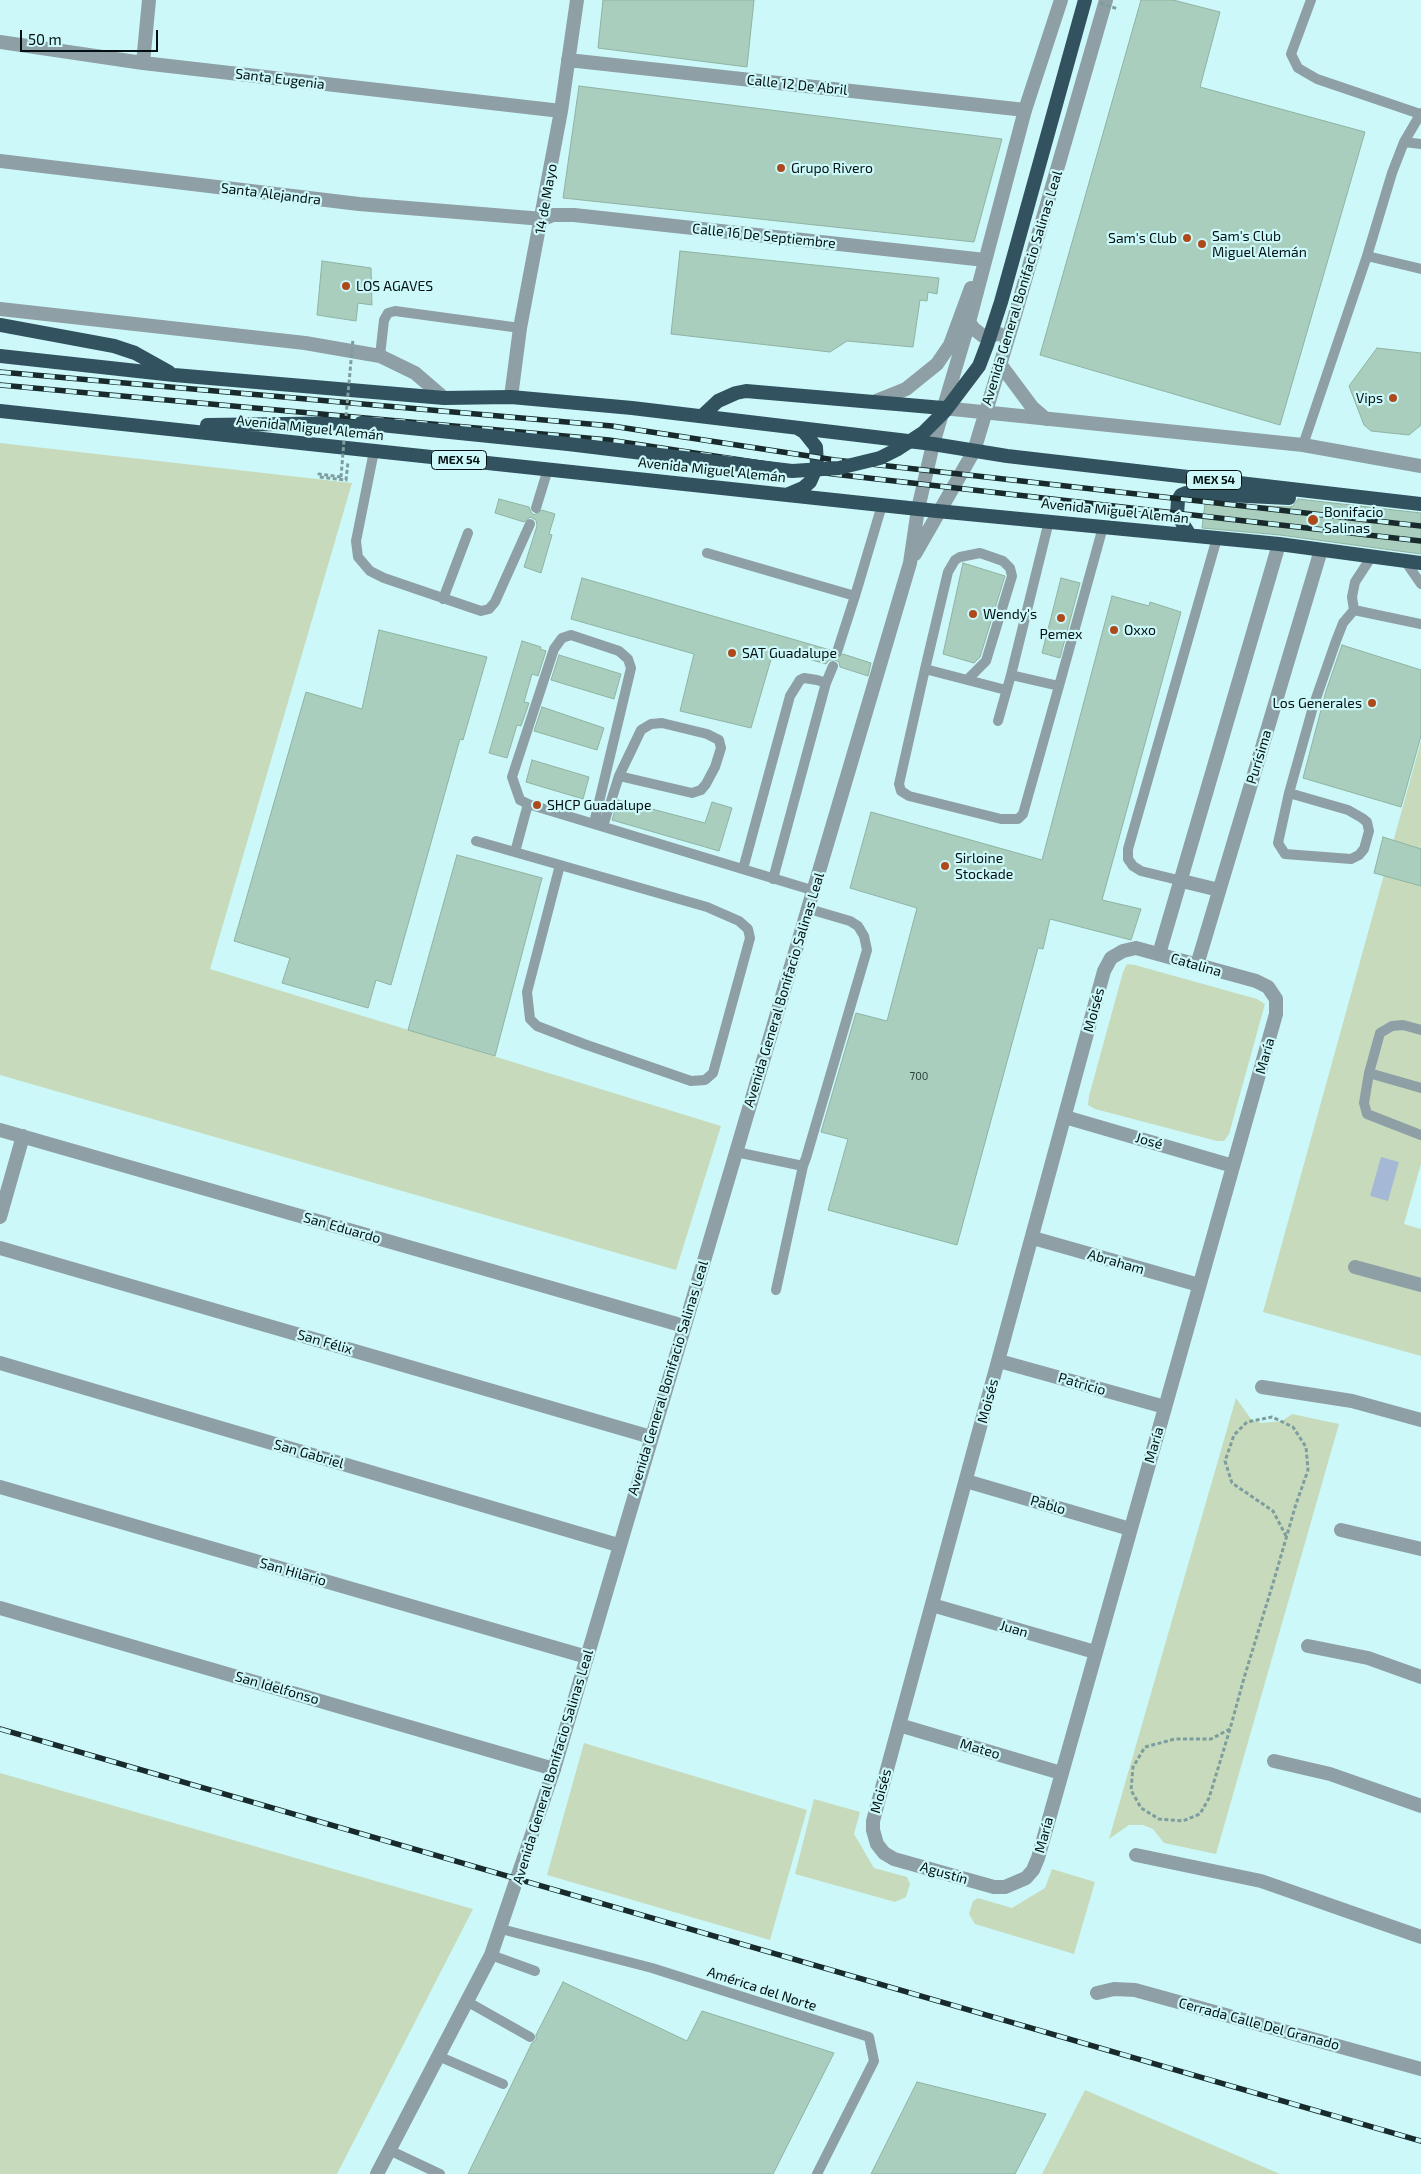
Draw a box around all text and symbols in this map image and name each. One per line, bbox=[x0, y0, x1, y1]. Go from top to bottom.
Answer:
scale bar bbox=[22, 20, 160, 52]
text: 50 m bbox=[28, 30, 62, 48]
street label: Santa Eugenia bbox=[234, 65, 326, 93]
street label: Calle 12 De Abril bbox=[746, 71, 848, 99]
place label: Grupo Rivero bbox=[791, 160, 873, 176]
street label: 14 de Mayo bbox=[532, 162, 560, 236]
marker: Grupo Rivero bbox=[775, 162, 787, 174]
street label: Avenida General Bonifacio Salinas Leal bbox=[978, 169, 1066, 407]
street label: Santa Alejandra bbox=[220, 180, 322, 208]
street label: Calle 16 De Septiembre bbox=[691, 220, 837, 252]
place label: Sam's Club Miguel Alemán bbox=[1212, 228, 1307, 260]
place label: Sam's Club bbox=[1108, 230, 1177, 246]
marker: Sam's Club bbox=[1181, 232, 1193, 244]
marker: Sam's Club Miguel Alemán bbox=[1196, 238, 1208, 250]
place label: LOS AGAVES bbox=[356, 278, 433, 294]
marker: LOS AGAVES bbox=[340, 280, 352, 292]
place label: Vips bbox=[1356, 390, 1383, 406]
marker: Vips bbox=[1387, 392, 1399, 404]
street label: Avenida Miguel Alemán bbox=[235, 412, 385, 444]
road number: MEX 54 bbox=[432, 450, 486, 470]
street label: Avenida Miguel Alemán bbox=[637, 454, 787, 486]
road number: MEX 54 bbox=[1186, 470, 1242, 490]
street label: Avenida Miguel Alemán bbox=[1040, 495, 1190, 527]
place label: Bonifacio Salinas bbox=[1324, 504, 1384, 536]
marker: Bonifacio Salinas bbox=[1306, 513, 1320, 527]
place label: Wendy's bbox=[983, 606, 1037, 622]
marker: Wendy's bbox=[967, 608, 979, 620]
marker: Pemex bbox=[1055, 612, 1067, 624]
place label: Oxxo bbox=[1124, 622, 1156, 638]
marker: Oxxo bbox=[1108, 624, 1120, 636]
place label: Pemex bbox=[1040, 626, 1082, 642]
place label: SAT Guadalupe bbox=[742, 645, 837, 661]
marker: SAT Guadalupe bbox=[726, 647, 738, 659]
place label: Los Generales bbox=[1273, 695, 1362, 711]
marker: Los Generales bbox=[1366, 697, 1378, 709]
street label: Purísima bbox=[1243, 728, 1275, 786]
place label: SHCP Guadalupe bbox=[547, 797, 652, 813]
marker: SHCP Guadalupe bbox=[531, 799, 543, 811]
place label: Sirloine Stockade bbox=[955, 850, 1013, 882]
marker: Sirloine Stockade bbox=[939, 860, 951, 872]
street label: Avenida General Bonifacio Salinas Leal bbox=[740, 871, 828, 1109]
street label: Catalina bbox=[1169, 950, 1223, 980]
street label: Moisés bbox=[1080, 986, 1108, 1034]
street label: María bbox=[1252, 1036, 1278, 1076]
house number: 700 bbox=[910, 1069, 928, 1083]
street label: José bbox=[1134, 1129, 1164, 1153]
street label: San Eduardo bbox=[301, 1209, 383, 1247]
street label: Abraham bbox=[1086, 1246, 1146, 1278]
street label: Avenida General Bonifacio Salinas Leal bbox=[624, 1259, 712, 1497]
street label: San Félix bbox=[295, 1326, 355, 1358]
street label: Patricio bbox=[1056, 1369, 1108, 1399]
street label: Moisés bbox=[974, 1377, 1002, 1425]
street label: María bbox=[1141, 1425, 1167, 1465]
street label: San Gabriel bbox=[272, 1436, 346, 1472]
street label: Pablo bbox=[1028, 1492, 1068, 1518]
street label: San Hilario bbox=[258, 1554, 328, 1590]
street label: Juan bbox=[998, 1617, 1030, 1641]
street label: Avenida General Bonifacio Salinas Leal bbox=[509, 1648, 597, 1886]
street label: San Idelfonso bbox=[233, 1668, 321, 1708]
street label: Mateo bbox=[958, 1735, 1002, 1763]
street label: Moisés bbox=[867, 1767, 895, 1815]
street label: María bbox=[1031, 1815, 1057, 1855]
street label: Agustín bbox=[918, 1858, 970, 1888]
street label: América del Norte bbox=[705, 1963, 819, 2015]
street label: Cerrada Calle Del Granado bbox=[1177, 1994, 1341, 2054]

